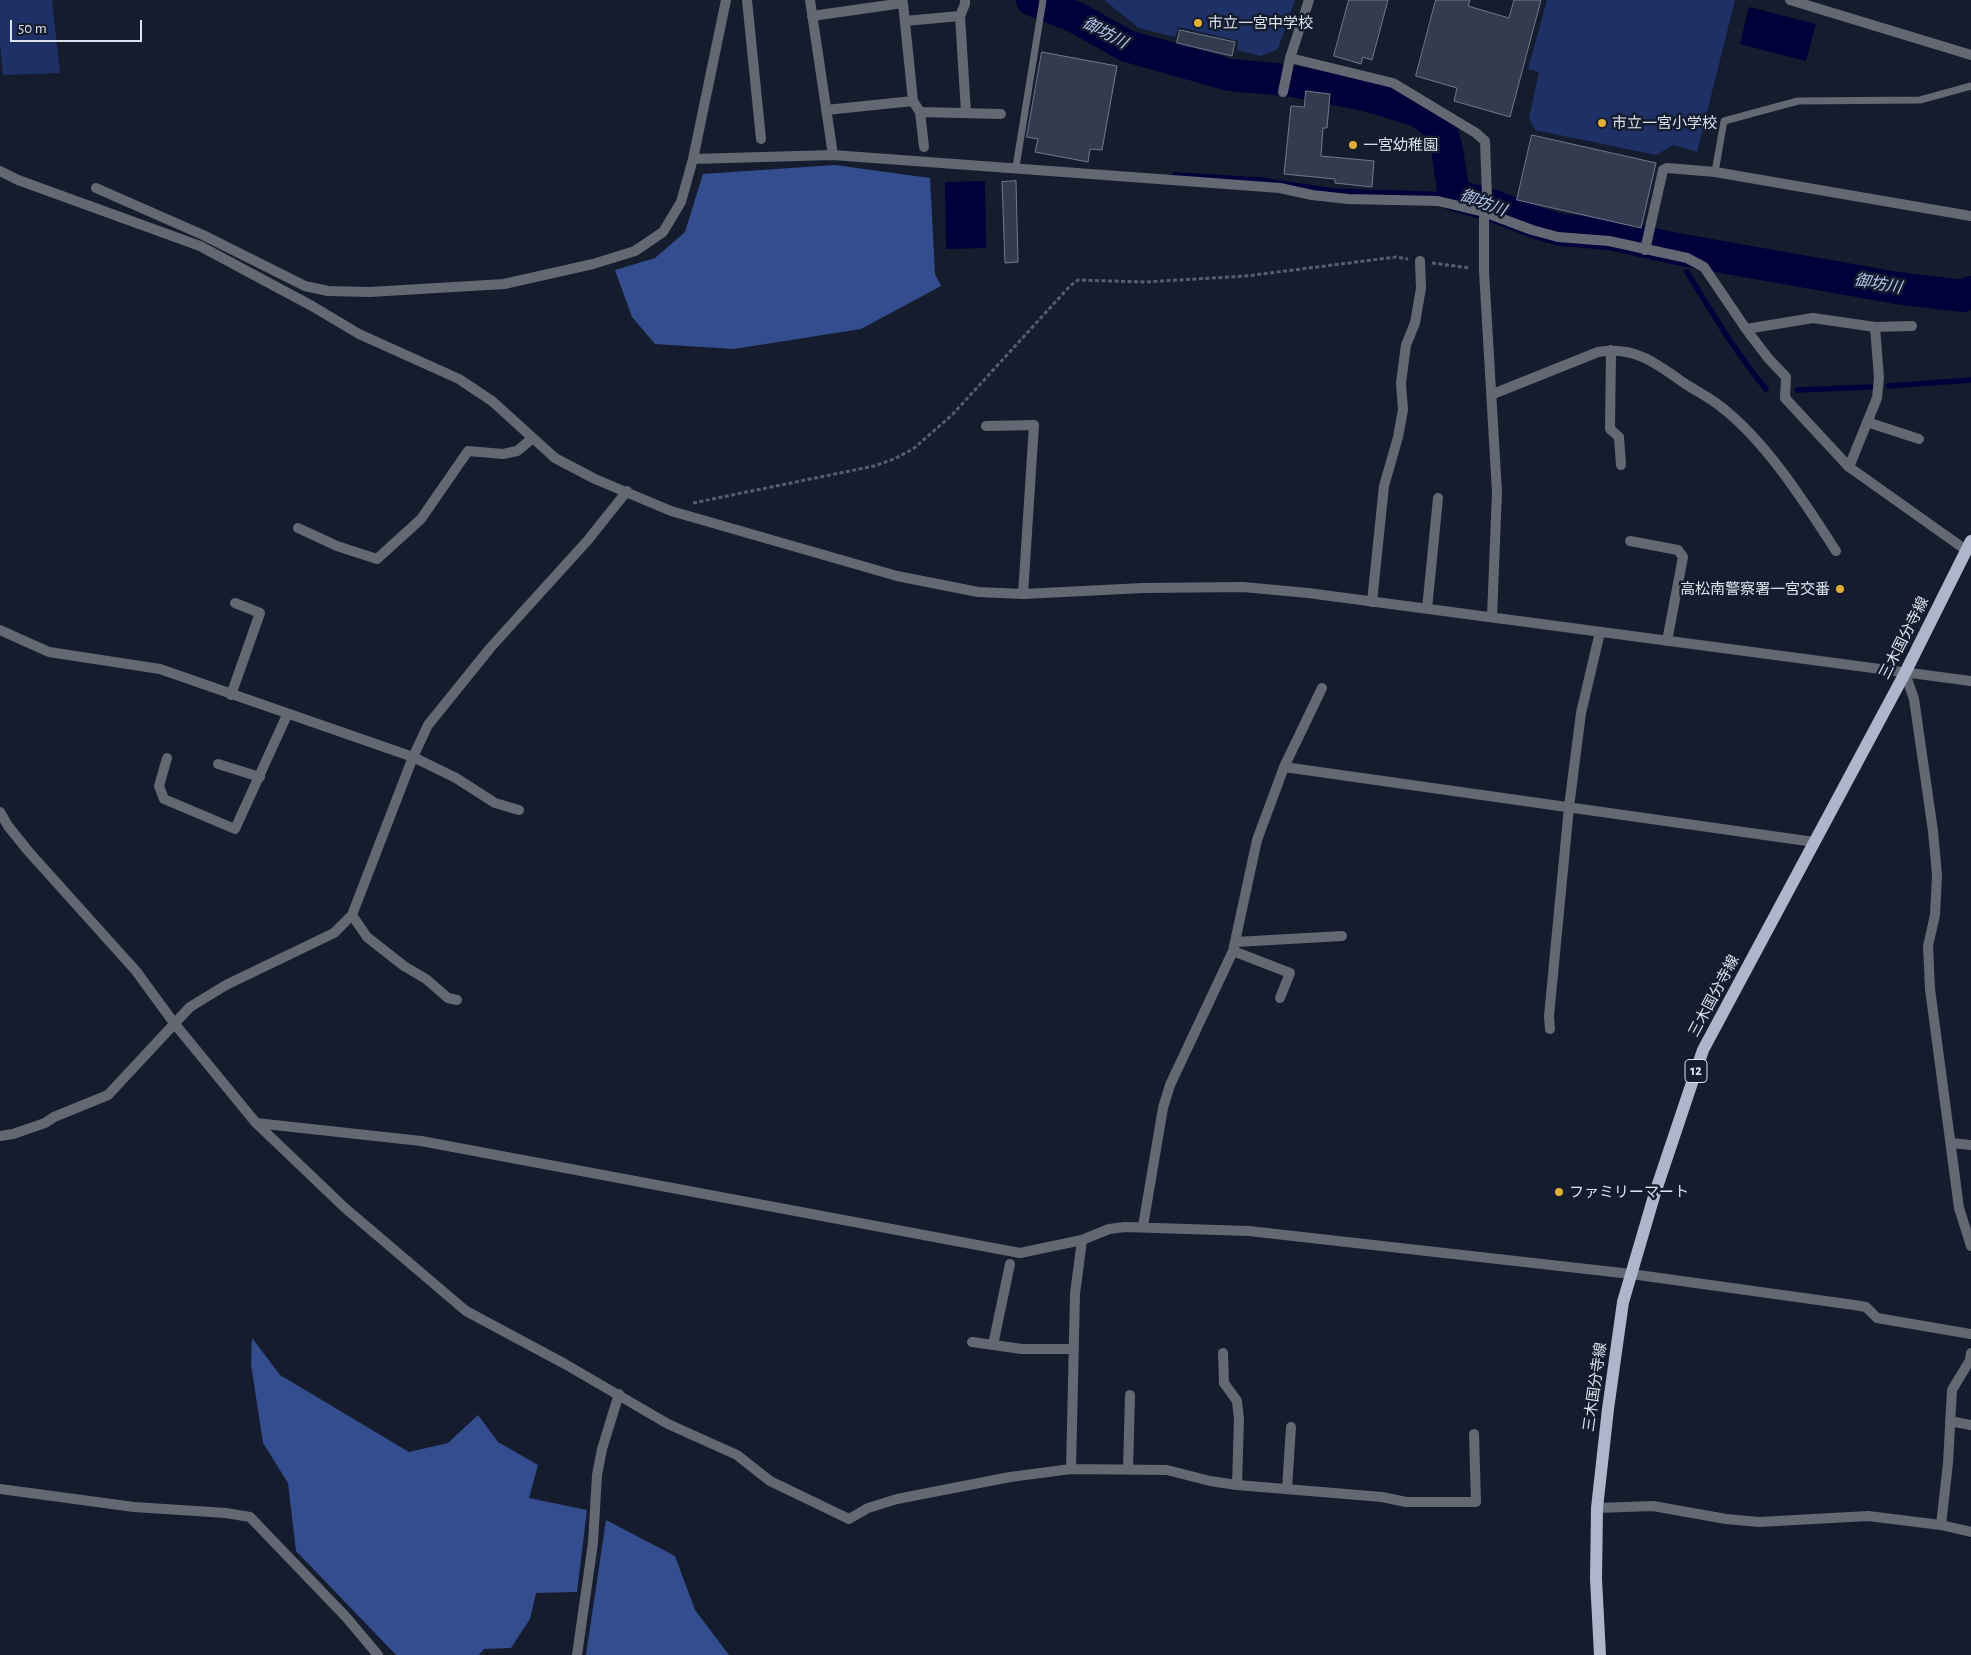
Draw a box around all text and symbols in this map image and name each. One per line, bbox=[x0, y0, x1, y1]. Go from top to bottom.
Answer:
scale bar bbox=[12, 10, 145, 42]
water label: 御坊川 bbox=[1079, 13, 1131, 53]
place label: 市立一宮中学校 bbox=[1208, 14, 1313, 32]
marker: 市立一宮中学校 bbox=[1192, 17, 1204, 29]
text: 50 m bbox=[18, 21, 47, 36]
place label: 市立一宮小学校 bbox=[1612, 114, 1717, 132]
marker: 市立一宮小学校 bbox=[1596, 117, 1608, 129]
place label: 一宮幼稚園 bbox=[1363, 136, 1438, 154]
marker: 一宮幼稚園 bbox=[1347, 139, 1359, 151]
water label: 御坊川 bbox=[1457, 185, 1509, 221]
water label: 御坊川 bbox=[1853, 270, 1903, 298]
place label: 高松南警察署一宮交番 bbox=[1680, 580, 1830, 598]
marker: 高松南警察署一宮交番 bbox=[1834, 583, 1846, 595]
street label: 三木国分寺線 bbox=[1876, 594, 1932, 682]
street label: 三木国分寺線 bbox=[1685, 952, 1743, 1040]
road number: 12 bbox=[1685, 1060, 1707, 1082]
place label: ファミリーマート bbox=[1569, 1183, 1689, 1201]
marker: ファミリーマート bbox=[1553, 1186, 1565, 1198]
street label: 三木国分寺線 bbox=[1580, 1341, 1610, 1433]

